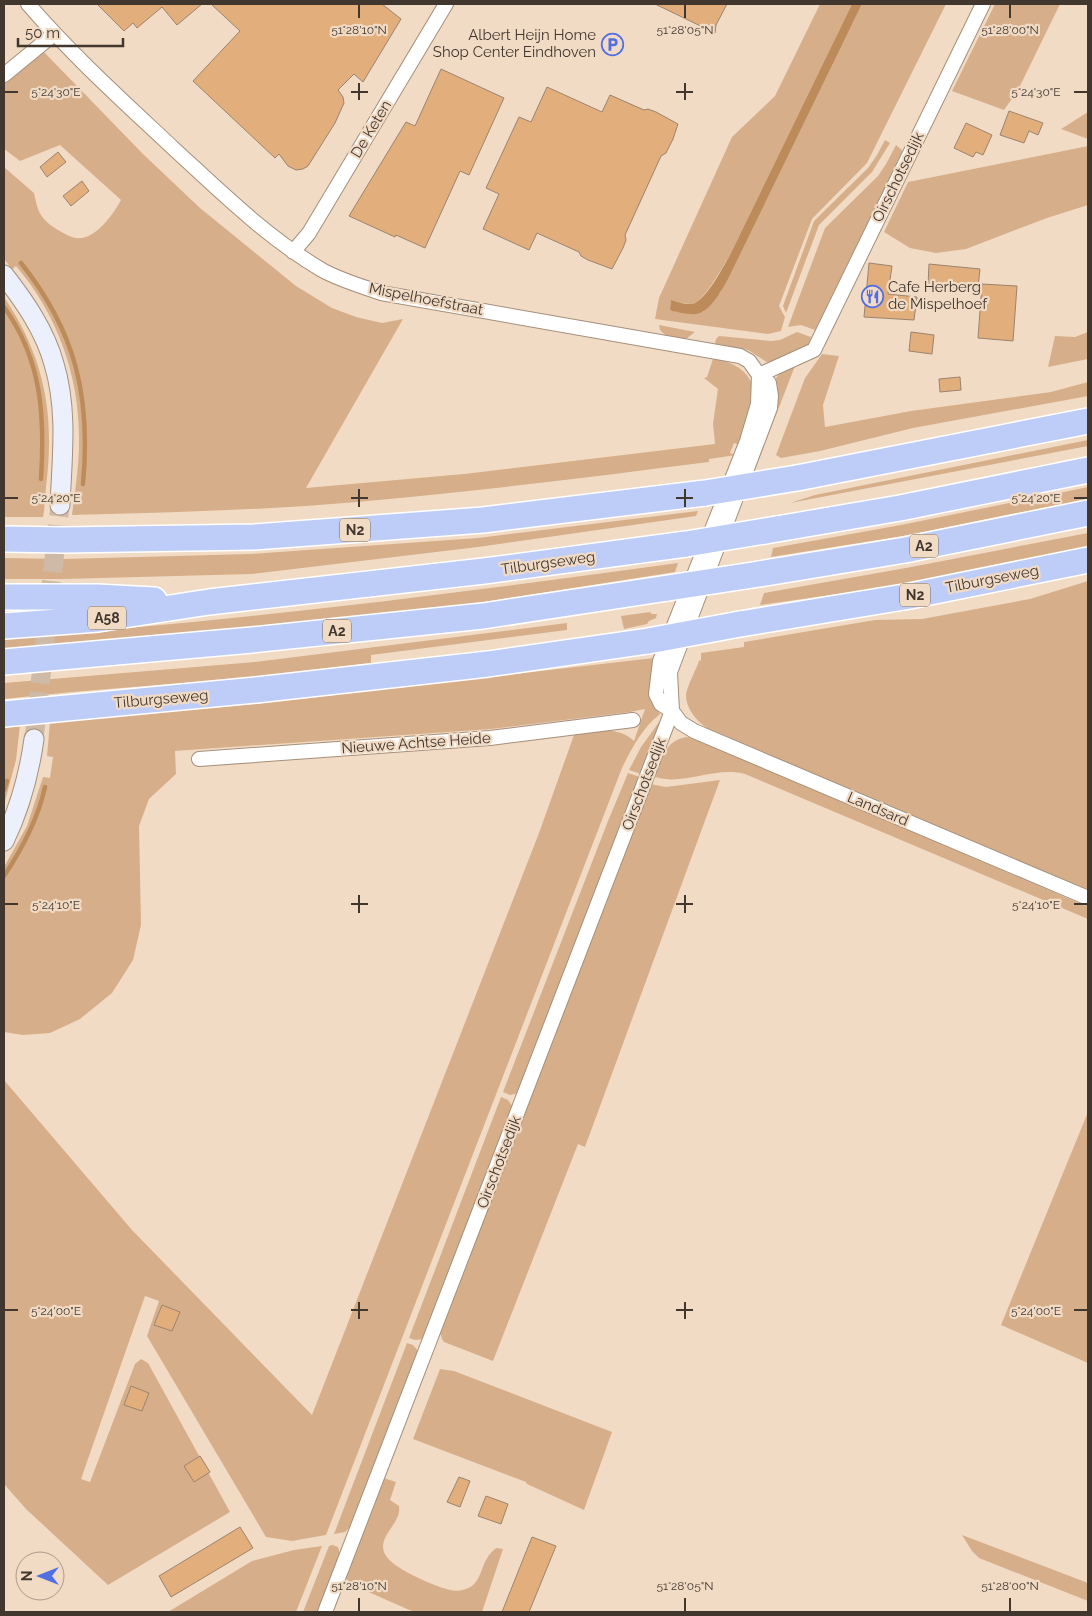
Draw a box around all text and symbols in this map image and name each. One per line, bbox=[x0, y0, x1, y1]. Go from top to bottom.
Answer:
scale bar bbox=[18, 15, 122, 47]
text: 51°28'10"N bbox=[331, 23, 387, 37]
text: 51°28'05"N bbox=[657, 23, 713, 37]
text: 51°28'00"N bbox=[981, 23, 1039, 37]
text: 50 m bbox=[25, 24, 60, 42]
place label: Albert Heijn Home Shop Center Eindhoven bbox=[433, 26, 596, 61]
parking icon: Albert Heijn Home Shop Center Eindhoven bbox=[600, 32, 624, 56]
text: 5°24'30"E bbox=[31, 85, 81, 99]
text: 5°24'30"E bbox=[1011, 85, 1061, 99]
street label: De Keten bbox=[347, 97, 395, 161]
street label: Oirschotsedijk bbox=[868, 129, 928, 225]
place label: Cafe Herberg de Mispelhoef bbox=[888, 278, 988, 313]
street label: Mispelhoefstraat bbox=[367, 279, 485, 319]
restaurant icon: Cafe Herberg de Mispelhoef bbox=[860, 284, 884, 308]
text: 5°24'20"E bbox=[31, 491, 81, 505]
text: 5°24'20"E bbox=[1011, 491, 1061, 505]
road number: N2 bbox=[340, 518, 370, 542]
road number: A2 bbox=[910, 534, 938, 558]
street label: Tilburgseweg bbox=[500, 547, 596, 579]
street label: Tilburgseweg bbox=[944, 561, 1040, 597]
road number: N2 bbox=[900, 584, 930, 606]
road number: A58 bbox=[88, 606, 126, 630]
road number: A2 bbox=[323, 620, 351, 642]
street label: Tilburgseweg bbox=[113, 686, 209, 712]
street label: Nieuwe Achtse Heide bbox=[341, 729, 491, 757]
street label: Oirschotsedijk bbox=[618, 735, 670, 833]
street label: Landsard bbox=[845, 788, 911, 830]
text: 5°24'10"E bbox=[32, 898, 80, 912]
text: 5°24'10"E bbox=[1012, 898, 1060, 912]
street label: Oirschotsedijk bbox=[473, 1113, 525, 1211]
text: 5°24'00"E bbox=[31, 1304, 81, 1318]
text: 5°24'00"E bbox=[1011, 1304, 1061, 1318]
north arrow bbox=[15, 1551, 65, 1601]
text: N bbox=[19, 1571, 35, 1581]
text: 51°28'10"N bbox=[331, 1579, 387, 1593]
text: 51°28'05"N bbox=[657, 1579, 713, 1593]
text: 51°28'00"N bbox=[981, 1579, 1039, 1593]

